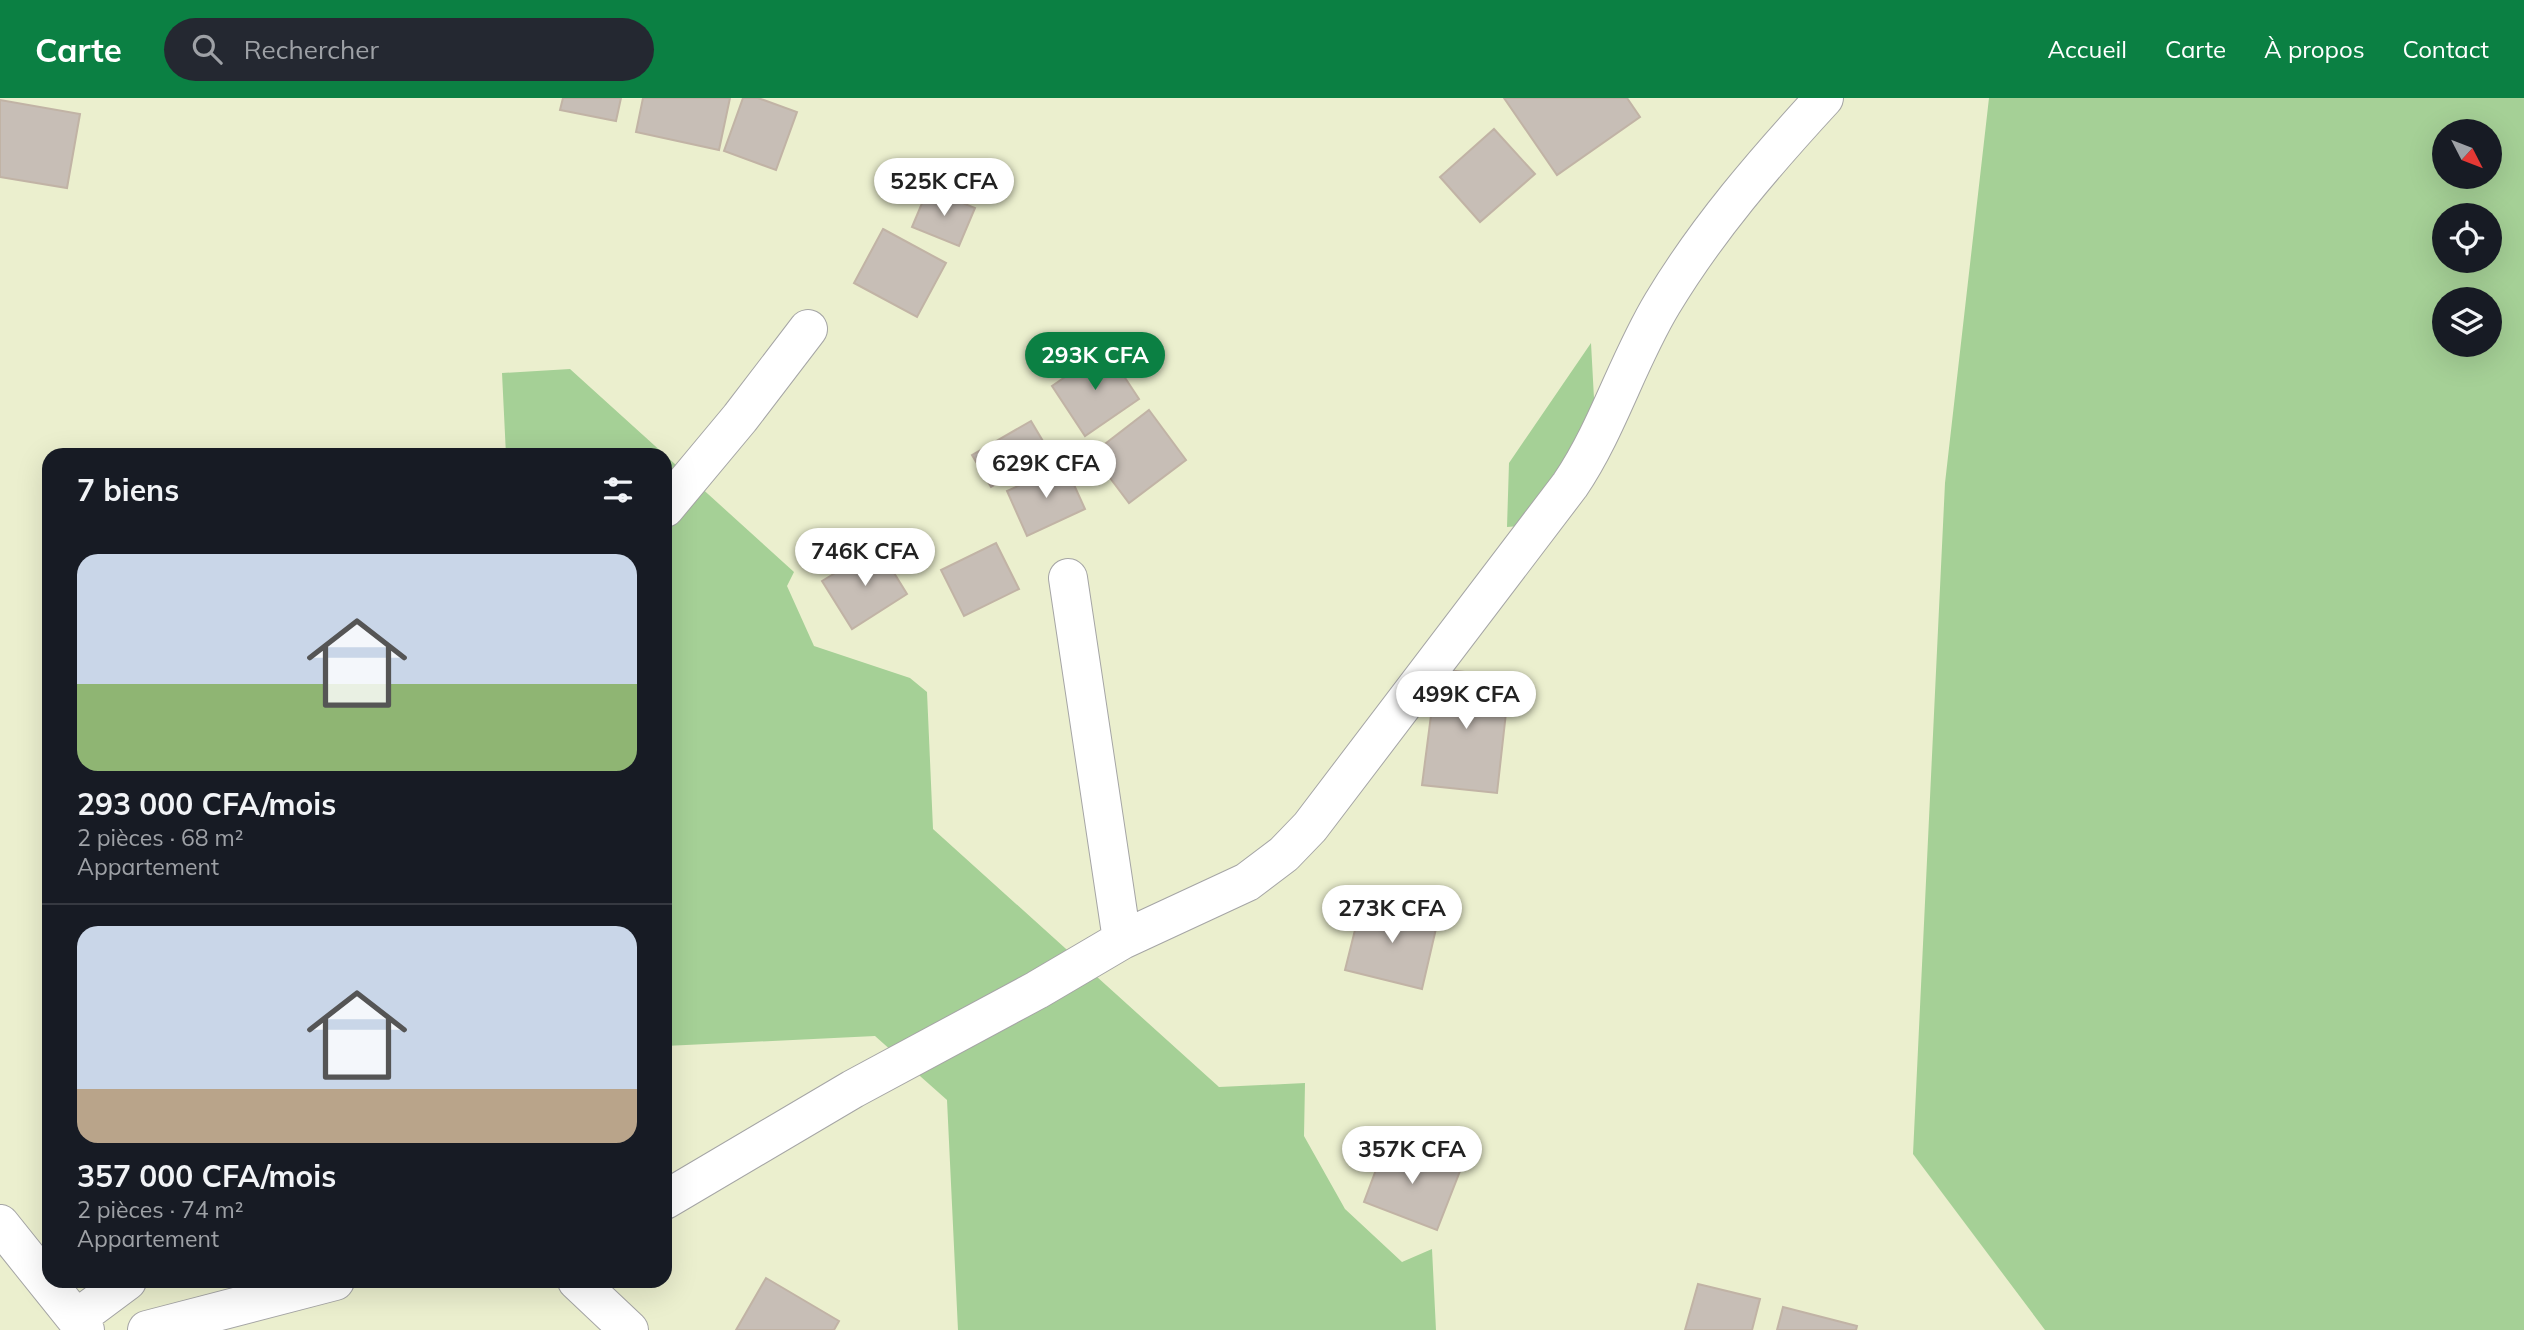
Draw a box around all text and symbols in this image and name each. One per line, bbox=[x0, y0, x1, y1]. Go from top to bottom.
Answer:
search box bbox=[164, 18, 654, 81]
text: Carte bbox=[35, 29, 122, 70]
icon: search bbox=[188, 30, 226, 68]
text: Rechercher bbox=[244, 33, 379, 66]
text: Accueil bbox=[2048, 34, 2127, 64]
text: Carte bbox=[2165, 34, 2226, 64]
text: À propos bbox=[2264, 34, 2365, 64]
text: Contact bbox=[2403, 34, 2489, 64]
north arrow bbox=[2432, 119, 2502, 189]
map controls bbox=[2432, 119, 2502, 357]
pin: 525K CFA bbox=[872, 158, 1016, 218]
text: 525K CFA bbox=[890, 166, 998, 195]
button: locate bbox=[2432, 203, 2502, 273]
button: layers bbox=[2432, 287, 2502, 357]
pin: 293K CFA bbox=[1023, 332, 1167, 392]
text: 293K CFA bbox=[1041, 340, 1149, 369]
pin: 629K CFA bbox=[974, 440, 1118, 500]
text: 629K CFA bbox=[992, 448, 1100, 477]
text: 7 biens bbox=[77, 471, 179, 509]
icon: filters bbox=[599, 471, 637, 509]
pin: 746K CFA bbox=[793, 528, 937, 588]
text: 746K CFA bbox=[811, 536, 919, 565]
icon: home bbox=[294, 600, 420, 726]
pin: 499K CFA bbox=[1394, 672, 1538, 731]
text: 499K CFA bbox=[1412, 679, 1520, 708]
text: 293 000 CFA/mois bbox=[77, 785, 336, 823]
text: 2 pièces · 68 m² bbox=[77, 823, 244, 852]
text: Appartement bbox=[77, 852, 219, 881]
pin: 273K CFA bbox=[1320, 886, 1464, 945]
text: 273K CFA bbox=[1338, 893, 1446, 922]
icon: home bbox=[294, 972, 420, 1098]
pin: 357K CFA bbox=[1340, 1126, 1484, 1186]
text: 357K CFA bbox=[1358, 1134, 1466, 1163]
text: 357 000 CFA/mois bbox=[77, 1157, 336, 1195]
text: 2 pièces · 74 m² bbox=[77, 1195, 244, 1224]
text: Appartement bbox=[77, 1224, 219, 1253]

